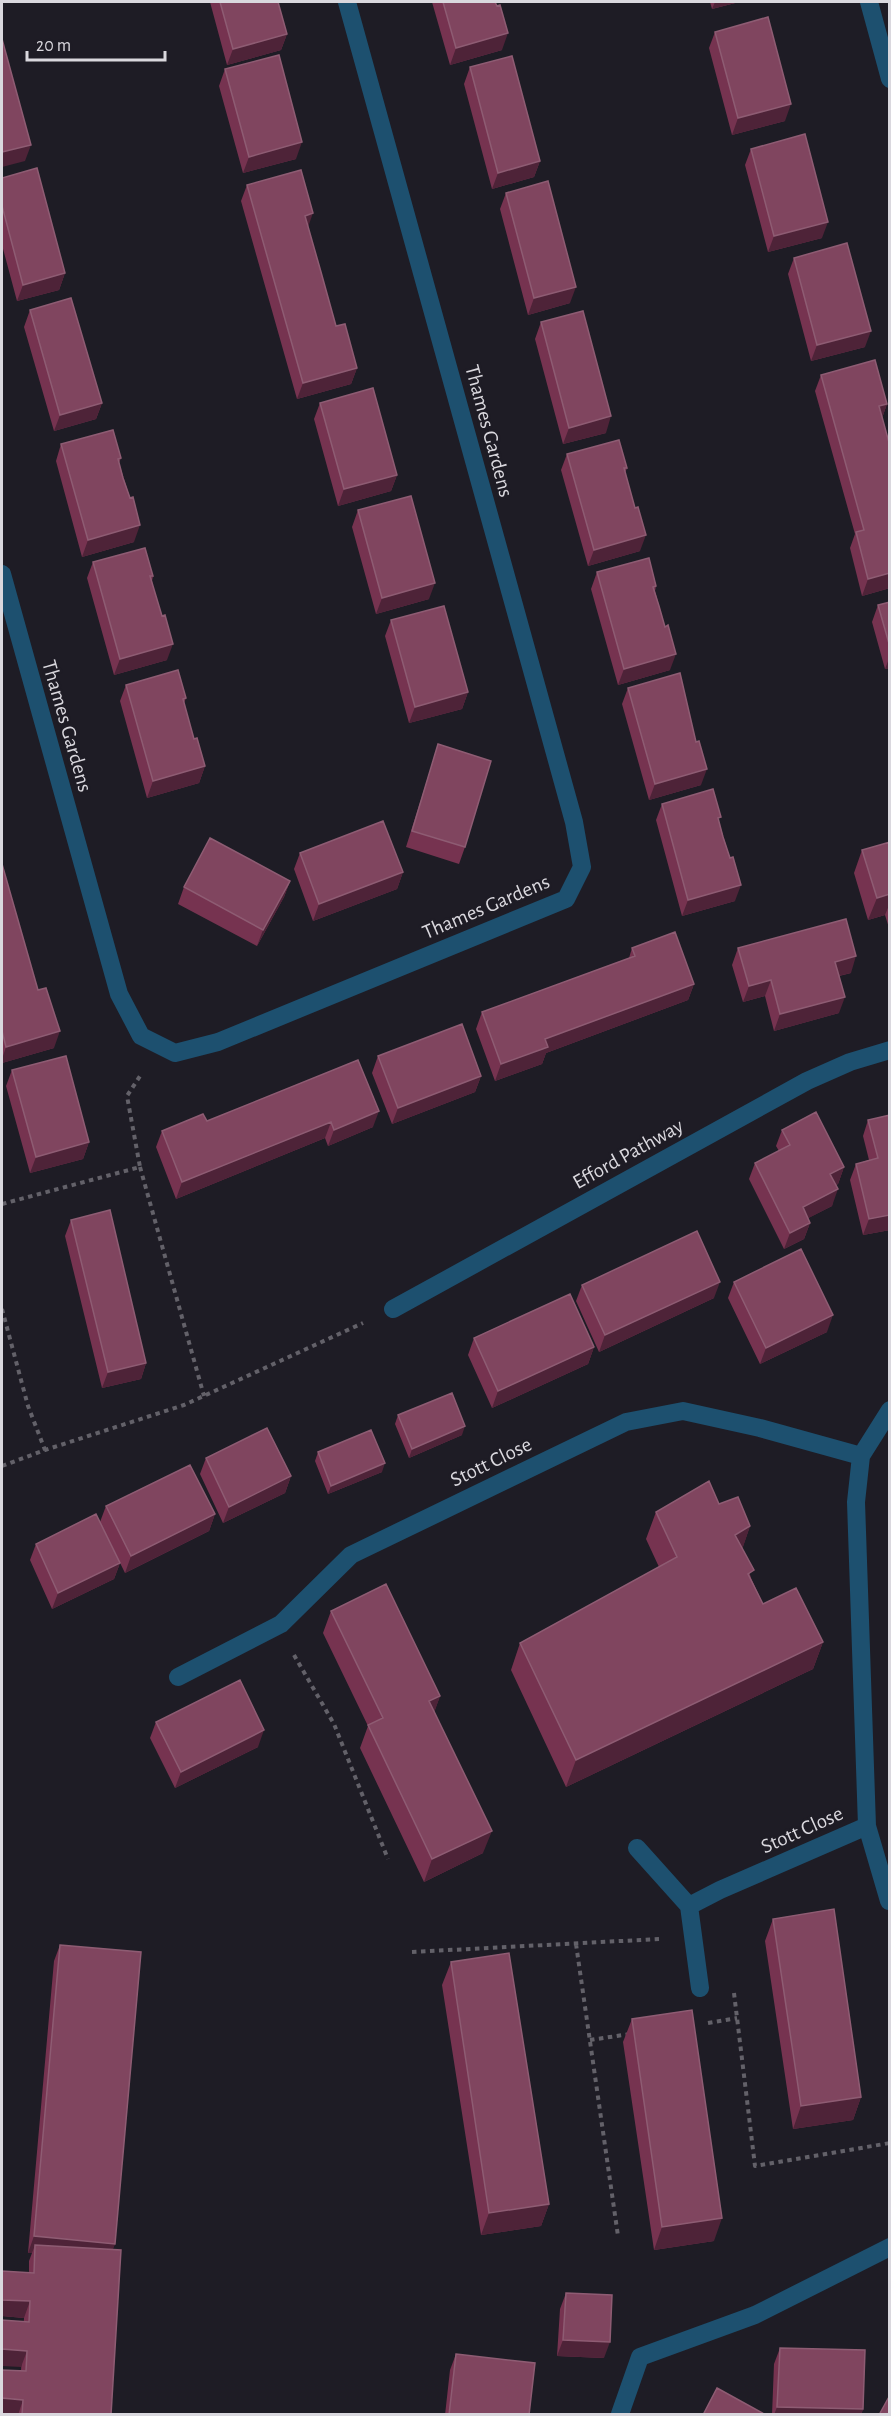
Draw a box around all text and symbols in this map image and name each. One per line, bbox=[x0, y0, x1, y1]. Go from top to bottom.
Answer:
scale bar bbox=[27, 24, 165, 62]
text: 20 m bbox=[36, 37, 71, 55]
street label: Thames Gardens bbox=[461, 363, 517, 499]
street label: Thames Gardens bbox=[38, 658, 96, 794]
street label: Thames Gardens bbox=[419, 871, 553, 943]
street label: Efford Pathway bbox=[569, 1115, 687, 1193]
street label: Stott Close bbox=[447, 1433, 535, 1491]
street label: Stott Close bbox=[758, 1803, 846, 1857]

